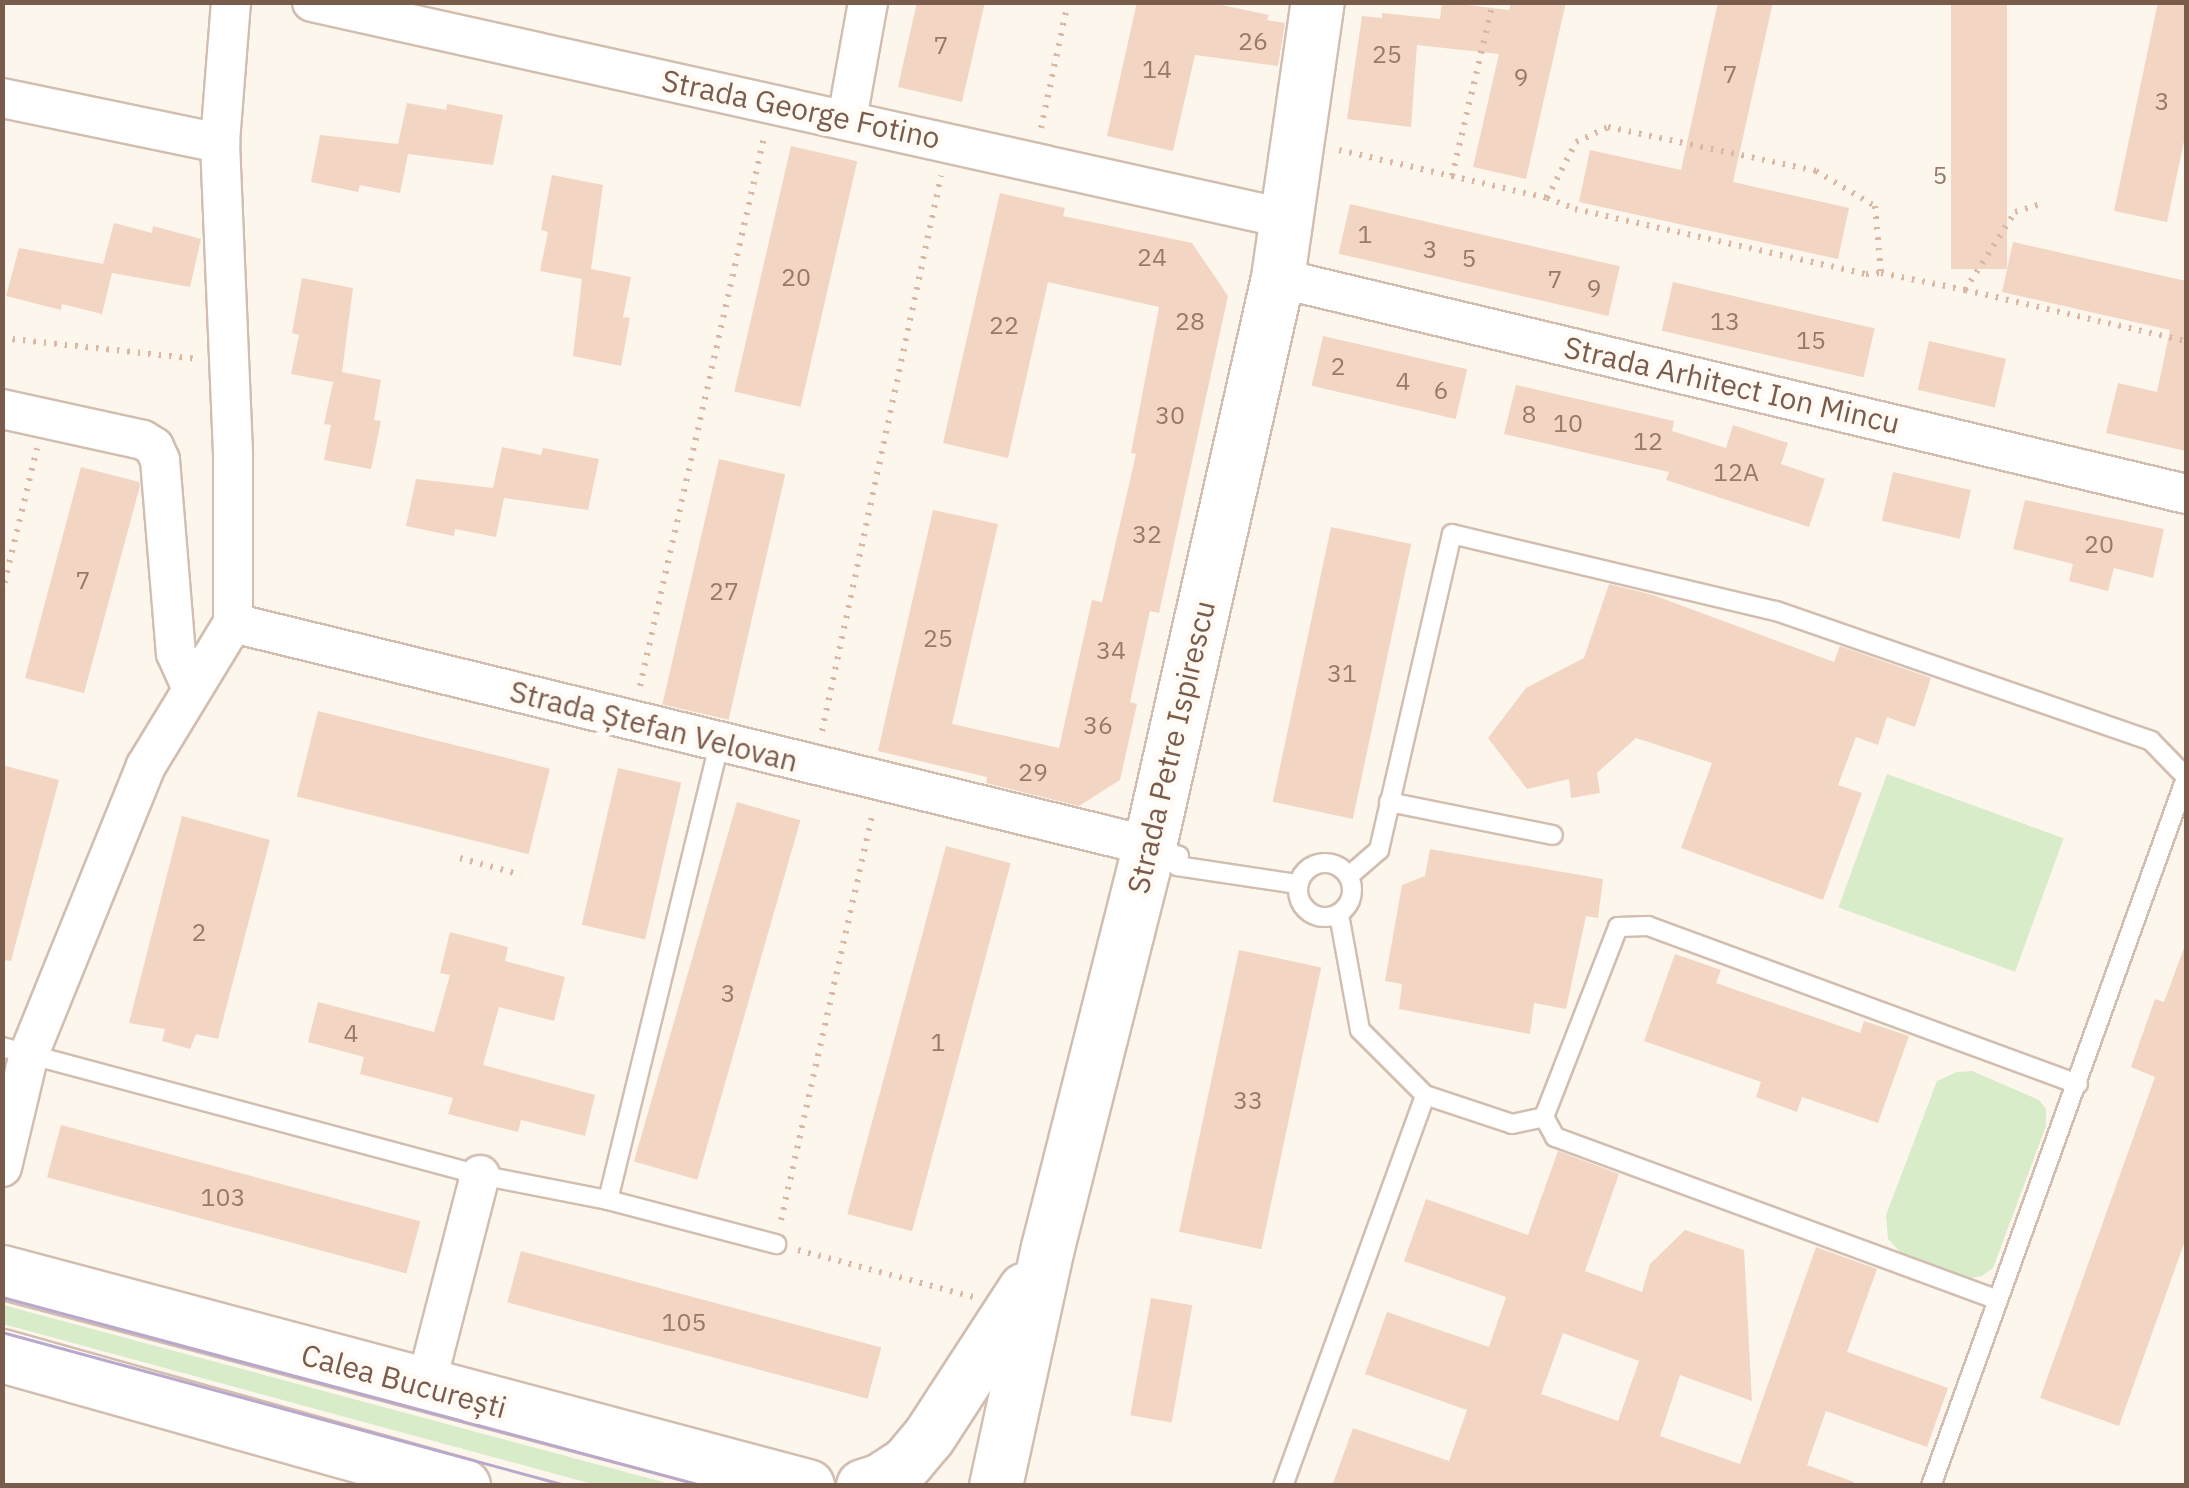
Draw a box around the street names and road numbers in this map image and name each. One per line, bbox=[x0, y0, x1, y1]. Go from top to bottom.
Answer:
street label: Strada George Fotino bbox=[659, 62, 943, 156]
street label: Strada Arhitect Ion Mincu bbox=[1561, 329, 1903, 441]
street label: Strada Petre Ispirescu bbox=[1120, 597, 1222, 897]
street label: Strada Ștefan Velovan bbox=[506, 673, 802, 779]
street label: Calea București bbox=[297, 1336, 511, 1426]

